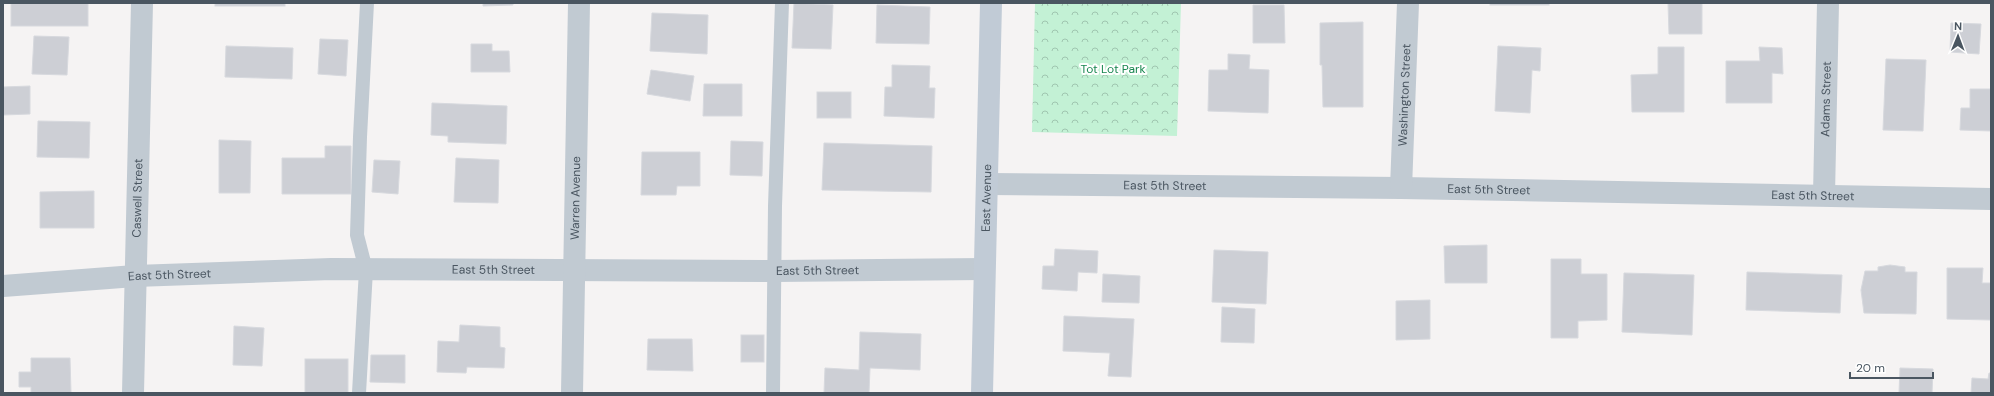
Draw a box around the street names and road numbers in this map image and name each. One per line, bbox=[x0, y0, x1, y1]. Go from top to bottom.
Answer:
street label: Washington Street bbox=[1395, 43, 1414, 147]
street label: Adams Street bbox=[1817, 61, 1835, 137]
street label: Warren Avenue bbox=[567, 156, 584, 240]
street label: Caswell Street bbox=[129, 158, 146, 238]
street label: East Avenue bbox=[978, 164, 995, 232]
street label: East 5th Street bbox=[1123, 177, 1207, 194]
street label: East 5th Street bbox=[1447, 181, 1531, 198]
street label: East 5th Street bbox=[1771, 187, 1855, 204]
street label: East 5th Street bbox=[452, 262, 535, 278]
street label: East 5th Street bbox=[776, 262, 859, 279]
street label: East 5th Street bbox=[127, 265, 212, 285]

